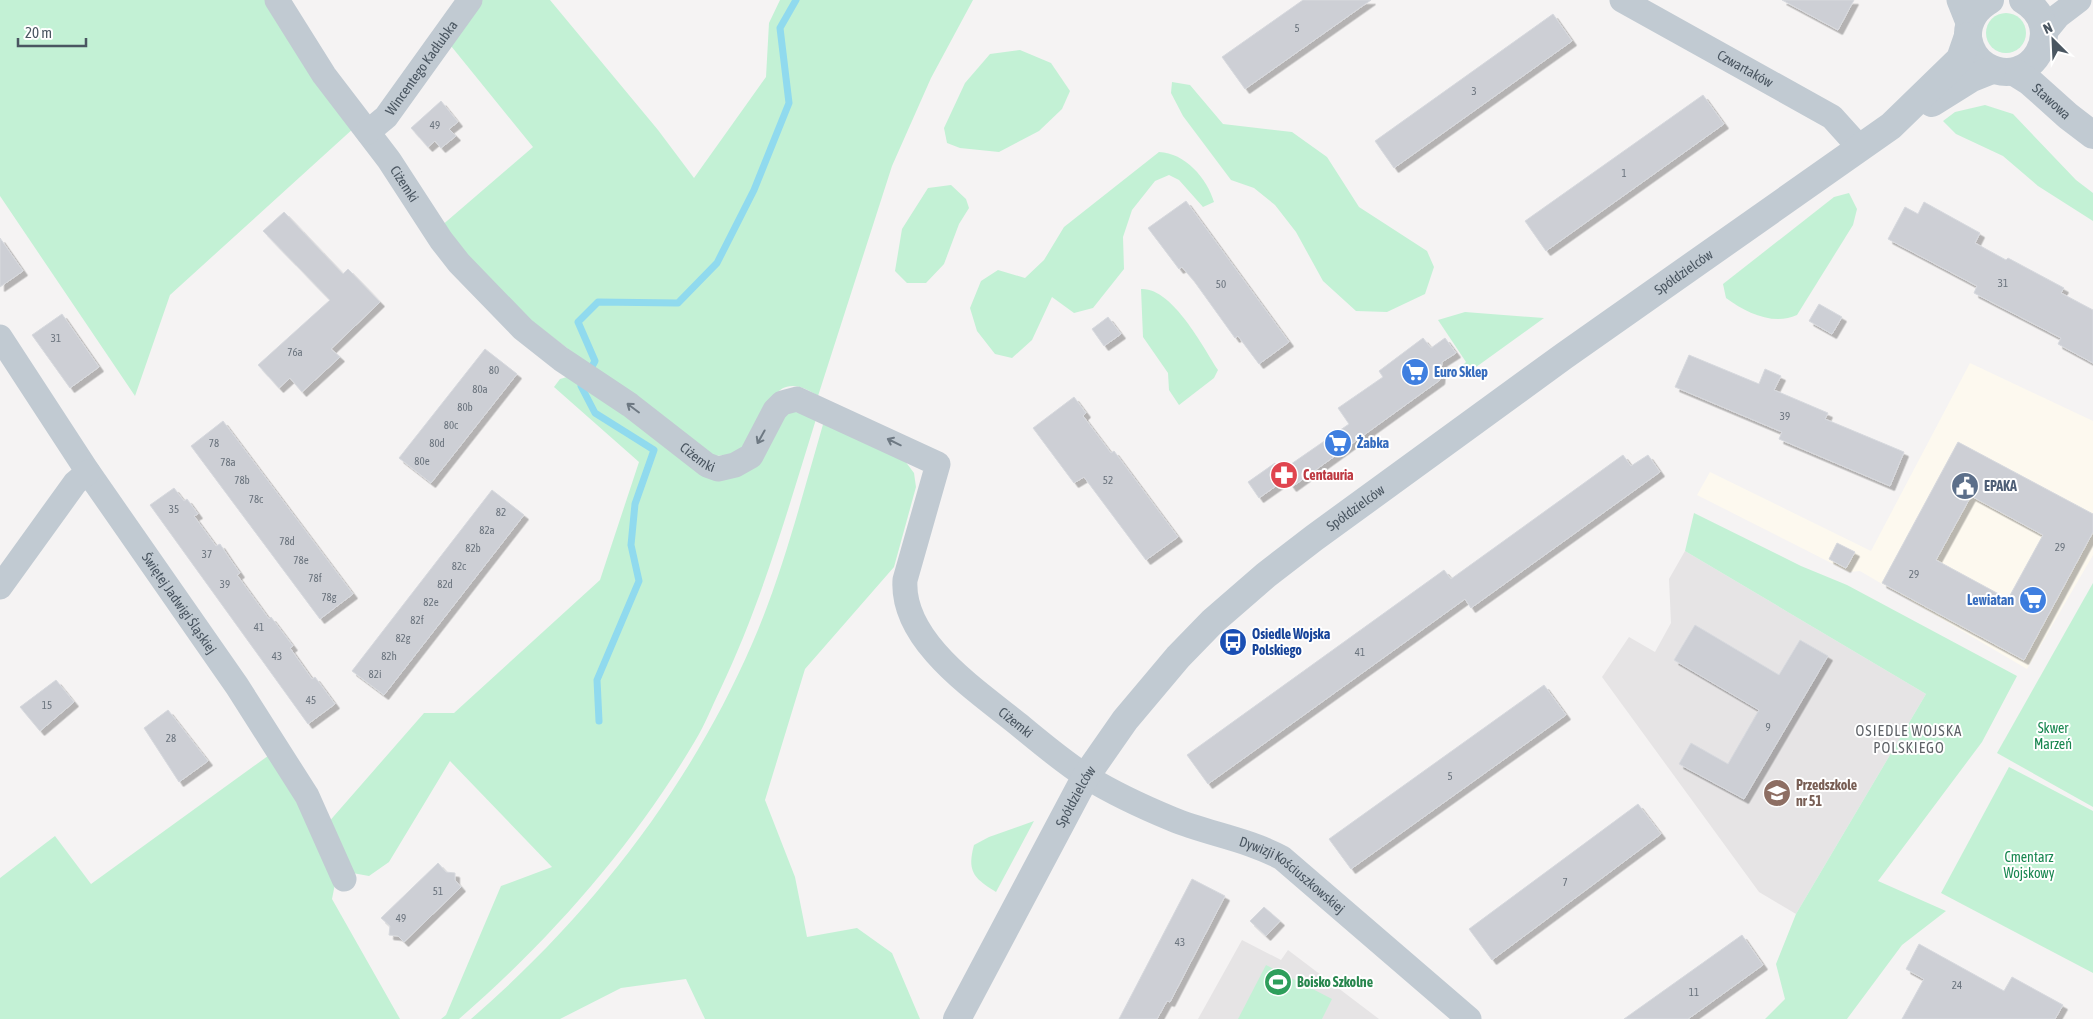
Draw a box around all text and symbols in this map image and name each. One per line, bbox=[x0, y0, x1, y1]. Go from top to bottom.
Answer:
scale bar bbox=[18, 15, 85, 47]
north arrow bbox=[2028, 15, 2078, 65]
street label: Wincentego Kadłubka bbox=[382, 17, 461, 118]
text: N bbox=[2041, 19, 2055, 37]
house number: 5 bbox=[1294, 22, 1300, 34]
text: 20 m bbox=[25, 24, 52, 41]
street label: Czwartaków bbox=[1714, 47, 1776, 91]
street label: Stawowa bbox=[2029, 80, 2074, 123]
house number: 3 bbox=[1471, 85, 1477, 97]
house number: 49 bbox=[430, 119, 440, 131]
street label: Ciżemki bbox=[387, 163, 422, 205]
house number: 1 bbox=[1621, 167, 1627, 179]
street label: Spółdzielców bbox=[1651, 246, 1716, 298]
house number: 31 bbox=[1998, 277, 2008, 289]
house number: 50 bbox=[1216, 278, 1226, 290]
house number: 31 bbox=[51, 332, 61, 344]
house number: 76a bbox=[287, 346, 303, 358]
supermarket icon: Euro Sklep bbox=[1400, 357, 1430, 387]
house number: 80 bbox=[489, 364, 499, 376]
place label: Euro Sklep bbox=[1434, 364, 1488, 380]
house number: 80a bbox=[472, 383, 488, 395]
house number: 80b bbox=[457, 401, 473, 413]
one-way arrow bbox=[627, 402, 640, 413]
house number: 39 bbox=[1780, 410, 1790, 422]
house number: 80c bbox=[444, 419, 459, 431]
supermarket icon: Żabka bbox=[1323, 428, 1353, 458]
one-way arrow bbox=[756, 429, 766, 444]
place label: Żabka bbox=[1357, 434, 1390, 451]
house number: 78 bbox=[209, 437, 219, 449]
house number: 80d bbox=[429, 437, 445, 449]
one-way arrow bbox=[887, 437, 902, 447]
street label: Ciżemki bbox=[677, 439, 717, 475]
house number: 80e bbox=[414, 455, 430, 467]
house number: 78a bbox=[220, 456, 236, 468]
pharmacy icon: Centauria bbox=[1269, 460, 1299, 490]
place label: Centauria bbox=[1303, 467, 1354, 483]
public building icon: EPAKA bbox=[1950, 471, 1980, 501]
house number: 78b bbox=[234, 474, 250, 486]
house number: 52 bbox=[1103, 474, 1113, 486]
place label: EPAKA bbox=[1984, 478, 2017, 494]
street label: Spółdzielców bbox=[1323, 481, 1388, 534]
house number: 78c bbox=[249, 493, 264, 505]
house number: 35 bbox=[169, 503, 179, 515]
house number: 82 bbox=[496, 506, 506, 518]
house number: 82a bbox=[479, 524, 495, 536]
house number: 78d bbox=[279, 535, 295, 547]
house number: 29 bbox=[2055, 541, 2065, 553]
house number: 82b bbox=[465, 542, 481, 554]
house number: 37 bbox=[202, 548, 212, 560]
street label: Świętej Jadwigi Śląskiej bbox=[139, 550, 220, 657]
house number: 78e bbox=[293, 554, 309, 566]
house number: 82c bbox=[452, 560, 467, 572]
house number: 29 bbox=[1909, 568, 1919, 580]
house number: 78f bbox=[308, 572, 322, 584]
house number: 39 bbox=[220, 578, 230, 590]
house number: 82d bbox=[437, 578, 453, 590]
supermarket icon: Lewiatan bbox=[2018, 585, 2048, 615]
house number: 78g bbox=[321, 591, 337, 603]
place label: Lewiatan bbox=[1967, 592, 2014, 608]
house number: 82e bbox=[423, 596, 439, 608]
house number: 82f bbox=[410, 614, 424, 626]
house number: 41 bbox=[254, 621, 264, 633]
place label: Osiedle Wojska Polskiego bbox=[1252, 626, 1331, 658]
bus stop icon: Osiedle Wojska Polskiego bbox=[1218, 627, 1248, 657]
house number: 82g bbox=[395, 632, 411, 644]
house number: 41 bbox=[1355, 646, 1365, 658]
house number: 43 bbox=[272, 650, 282, 662]
house number: 82h bbox=[381, 650, 397, 662]
house number: 82i bbox=[369, 668, 381, 680]
house number: 45 bbox=[306, 694, 316, 706]
house number: 15 bbox=[42, 699, 52, 711]
street label: Ciżemki bbox=[995, 704, 1036, 741]
park label: Skwer Marzeń bbox=[2034, 720, 2072, 752]
house number: 9 bbox=[1765, 721, 1771, 733]
district label: OSIEDLE WOJSKA POLSKIEGO bbox=[1856, 722, 1962, 756]
house number: 28 bbox=[166, 732, 176, 744]
street label: Spółdzielców bbox=[1052, 762, 1099, 830]
house number: 5 bbox=[1447, 770, 1453, 782]
place label: Przedszkole nr 51 bbox=[1796, 777, 1857, 809]
school or university icon: Przedszkole nr 51 bbox=[1762, 778, 1792, 808]
street label: Dywizji Kościuszkowskiej bbox=[1237, 833, 1348, 917]
park label: Cmentarz Wojskowy bbox=[2004, 849, 2055, 881]
house number: 7 bbox=[1562, 876, 1568, 888]
house number: 51 bbox=[433, 885, 443, 897]
house number: 49 bbox=[396, 912, 406, 924]
house number: 43 bbox=[1175, 936, 1185, 948]
sports icon: Boisko Szkolne bbox=[1263, 967, 1293, 997]
place label: Boisko Szkolne bbox=[1297, 974, 1373, 990]
house number: 24 bbox=[1952, 979, 1962, 991]
house number: 11 bbox=[1689, 986, 1699, 998]

